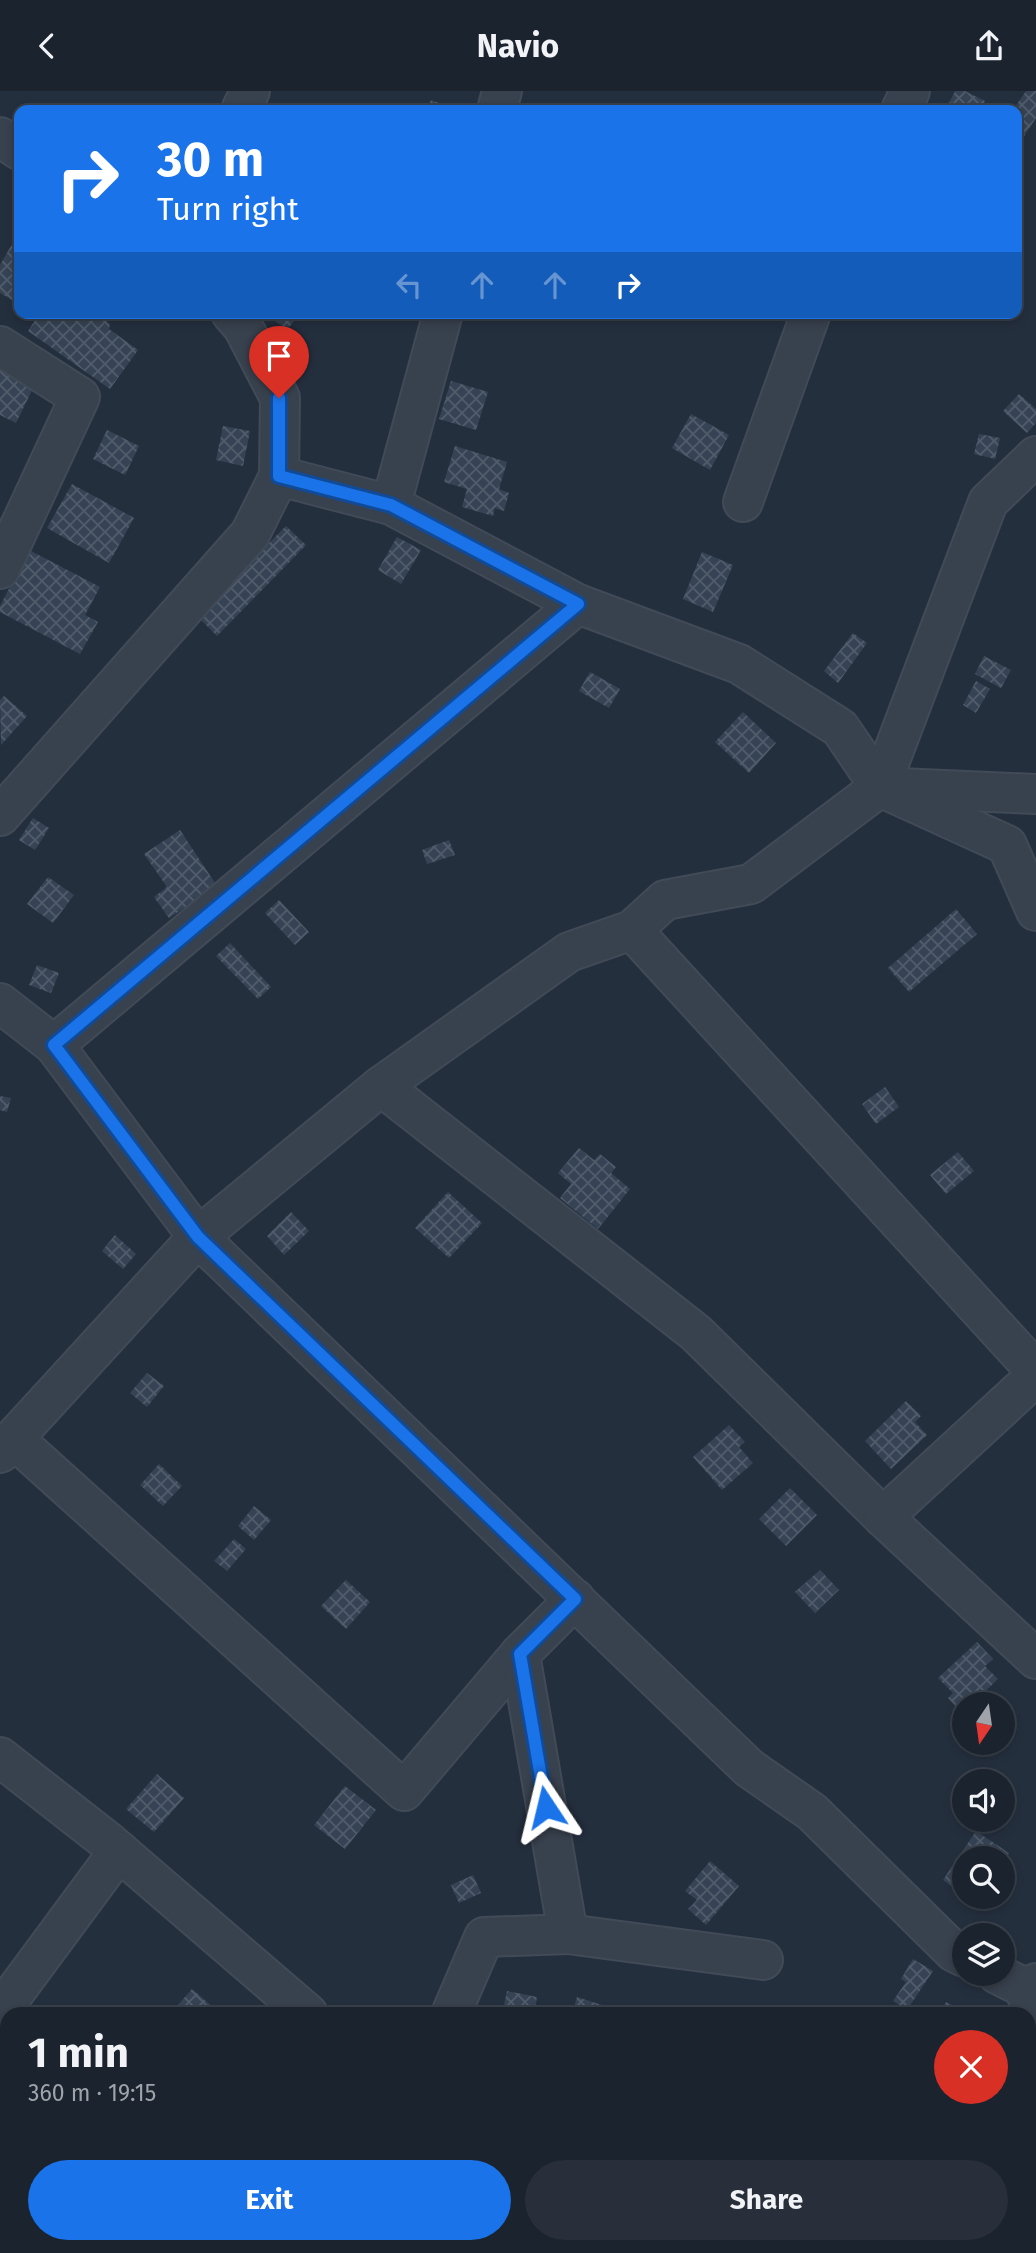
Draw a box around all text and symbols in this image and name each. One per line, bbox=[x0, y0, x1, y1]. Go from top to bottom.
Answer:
icon: back bbox=[28, 27, 66, 65]
text: Navio bbox=[477, 27, 559, 65]
icon: share bbox=[970, 27, 1008, 65]
text: 30 m bbox=[157, 130, 264, 189]
icon: right bbox=[42, 133, 133, 224]
text: Turn right bbox=[157, 190, 299, 228]
icon: left bbox=[390, 266, 428, 304]
icon: ahead bbox=[463, 266, 501, 304]
icon: ahead bbox=[536, 266, 574, 304]
icon: right bbox=[609, 266, 647, 304]
pin bbox=[249, 326, 309, 398]
icon: arrive bbox=[260, 337, 298, 375]
north arrow bbox=[952, 1692, 1015, 1755]
map controls bbox=[952, 1692, 1015, 1986]
button: sound bbox=[952, 1769, 1015, 1832]
position arrow bbox=[509, 1770, 583, 1844]
button: search bbox=[952, 1846, 1015, 1909]
button: layers bbox=[952, 1923, 1015, 1986]
text: 1 min bbox=[28, 2028, 129, 2078]
button: close bbox=[934, 2030, 1008, 2104]
text: 360 m · 19:15 bbox=[28, 2079, 156, 2107]
button: Exit bbox=[28, 2160, 511, 2240]
button: Share bbox=[525, 2160, 1008, 2240]

